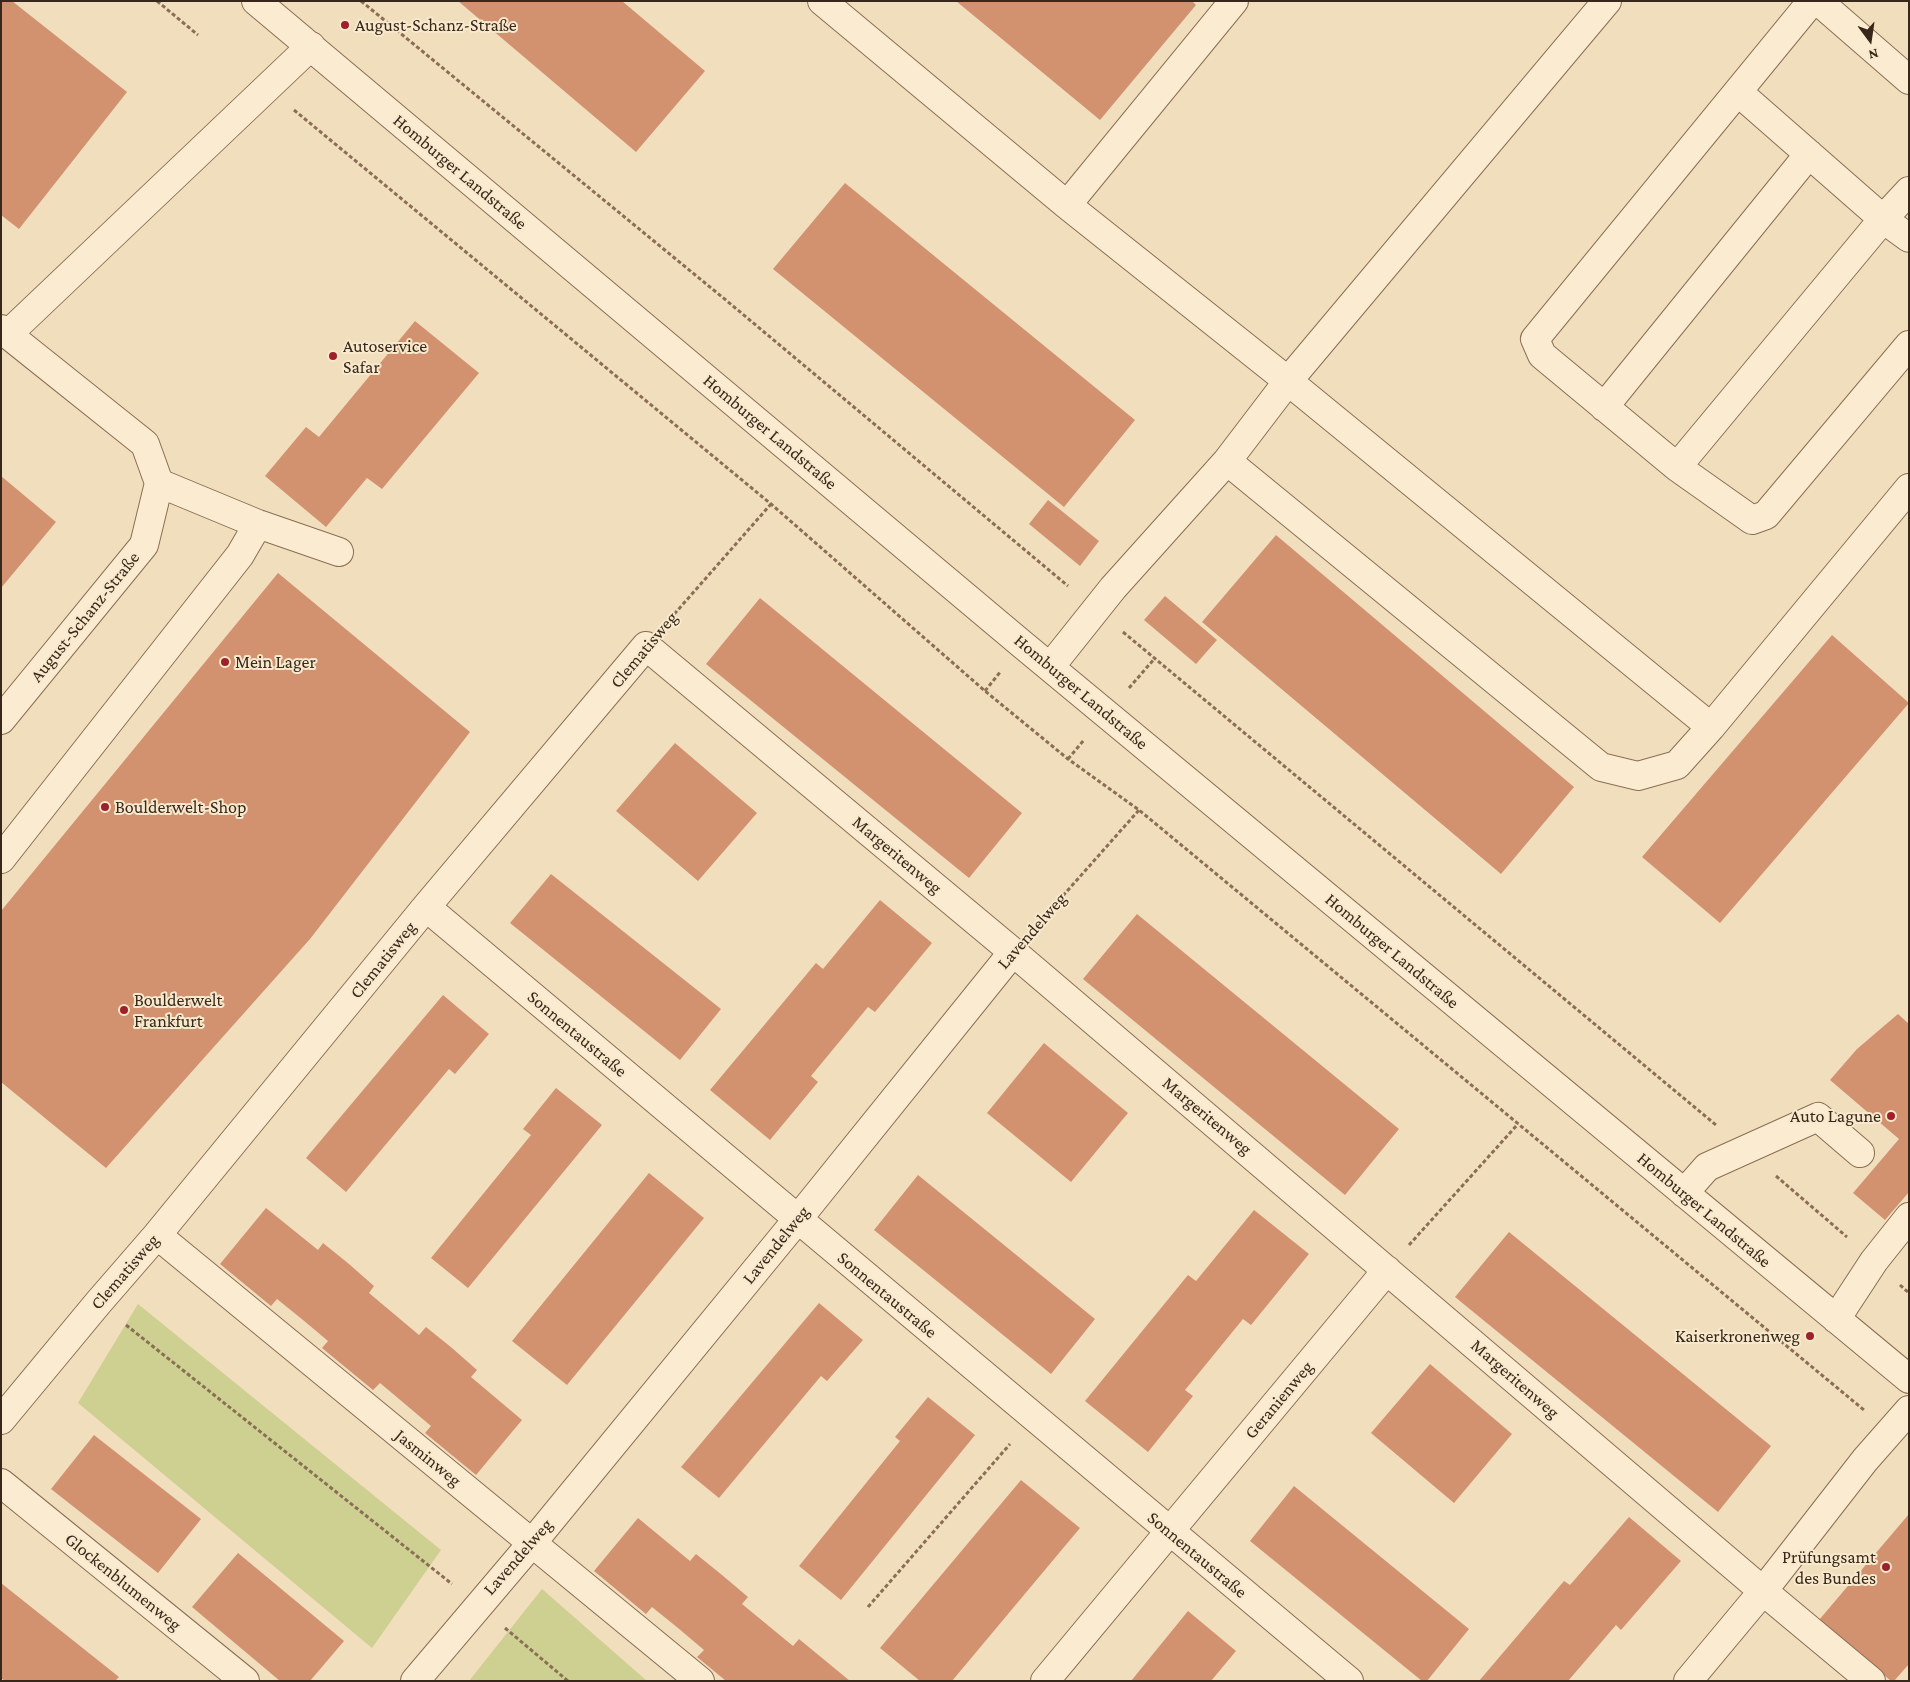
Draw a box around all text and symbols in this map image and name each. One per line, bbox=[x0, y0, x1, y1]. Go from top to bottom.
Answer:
place label: August-Schanz-Straße bbox=[355, 14, 517, 36]
north arrow bbox=[1845, 15, 1895, 65]
marker: August-Schanz-Straße bbox=[339, 19, 351, 31]
text: N bbox=[1867, 46, 1880, 63]
street label: Homburger Landstraße bbox=[389, 110, 531, 234]
place label: Autoservice Safar bbox=[343, 335, 427, 378]
marker: Autoservice Safar bbox=[327, 350, 339, 362]
street label: Homburger Landstraße bbox=[699, 370, 841, 494]
street label: August-Schanz-Straße bbox=[26, 547, 144, 687]
street label: Clematisweg bbox=[606, 607, 682, 693]
street label: Homburger Landstraße bbox=[1010, 630, 1152, 754]
place label: Mein Lager bbox=[235, 651, 316, 673]
marker: Mein Lager bbox=[219, 656, 231, 668]
place label: Boulderwelt-Shop bbox=[115, 796, 246, 818]
marker: Boulderwelt-Shop bbox=[99, 801, 111, 813]
street label: Margeritenweg bbox=[848, 811, 946, 899]
street label: Lavendelweg bbox=[993, 888, 1071, 974]
street label: Homburger Landstraße bbox=[1321, 889, 1463, 1013]
street label: Clematisweg bbox=[345, 917, 421, 1003]
street label: Sonnentaustraße bbox=[523, 986, 631, 1082]
place label: Boulderwelt Frankfurt bbox=[134, 989, 223, 1032]
marker: Boulderwelt Frankfurt bbox=[118, 1004, 130, 1016]
street label: Margeritenweg bbox=[1158, 1072, 1256, 1160]
place label: Auto Lagune bbox=[1790, 1105, 1881, 1127]
marker: Auto Lagune bbox=[1885, 1110, 1897, 1122]
street label: Homburger Landstraße bbox=[1633, 1148, 1775, 1272]
street label: Lavendelweg bbox=[738, 1201, 814, 1289]
street label: Clematisweg bbox=[86, 1230, 164, 1314]
street label: Sonnentaustraße bbox=[833, 1247, 941, 1343]
place label: Kaiserkronenweg bbox=[1675, 1325, 1800, 1347]
marker: Kaiserkronenweg bbox=[1804, 1330, 1816, 1342]
street label: Margeritenweg bbox=[1466, 1335, 1564, 1423]
street label: Geranienweg bbox=[1240, 1357, 1318, 1443]
street label: Jasminweg bbox=[390, 1425, 466, 1491]
street label: Sonnentaustraße bbox=[1143, 1507, 1251, 1603]
street label: Lavendelweg bbox=[479, 1514, 557, 1600]
street label: Glockenblumenweg bbox=[60, 1528, 186, 1636]
place label: Prüfungsamt des Bundes bbox=[1782, 1546, 1876, 1588]
marker: Prüfungsamt des Bundes bbox=[1880, 1561, 1892, 1573]

